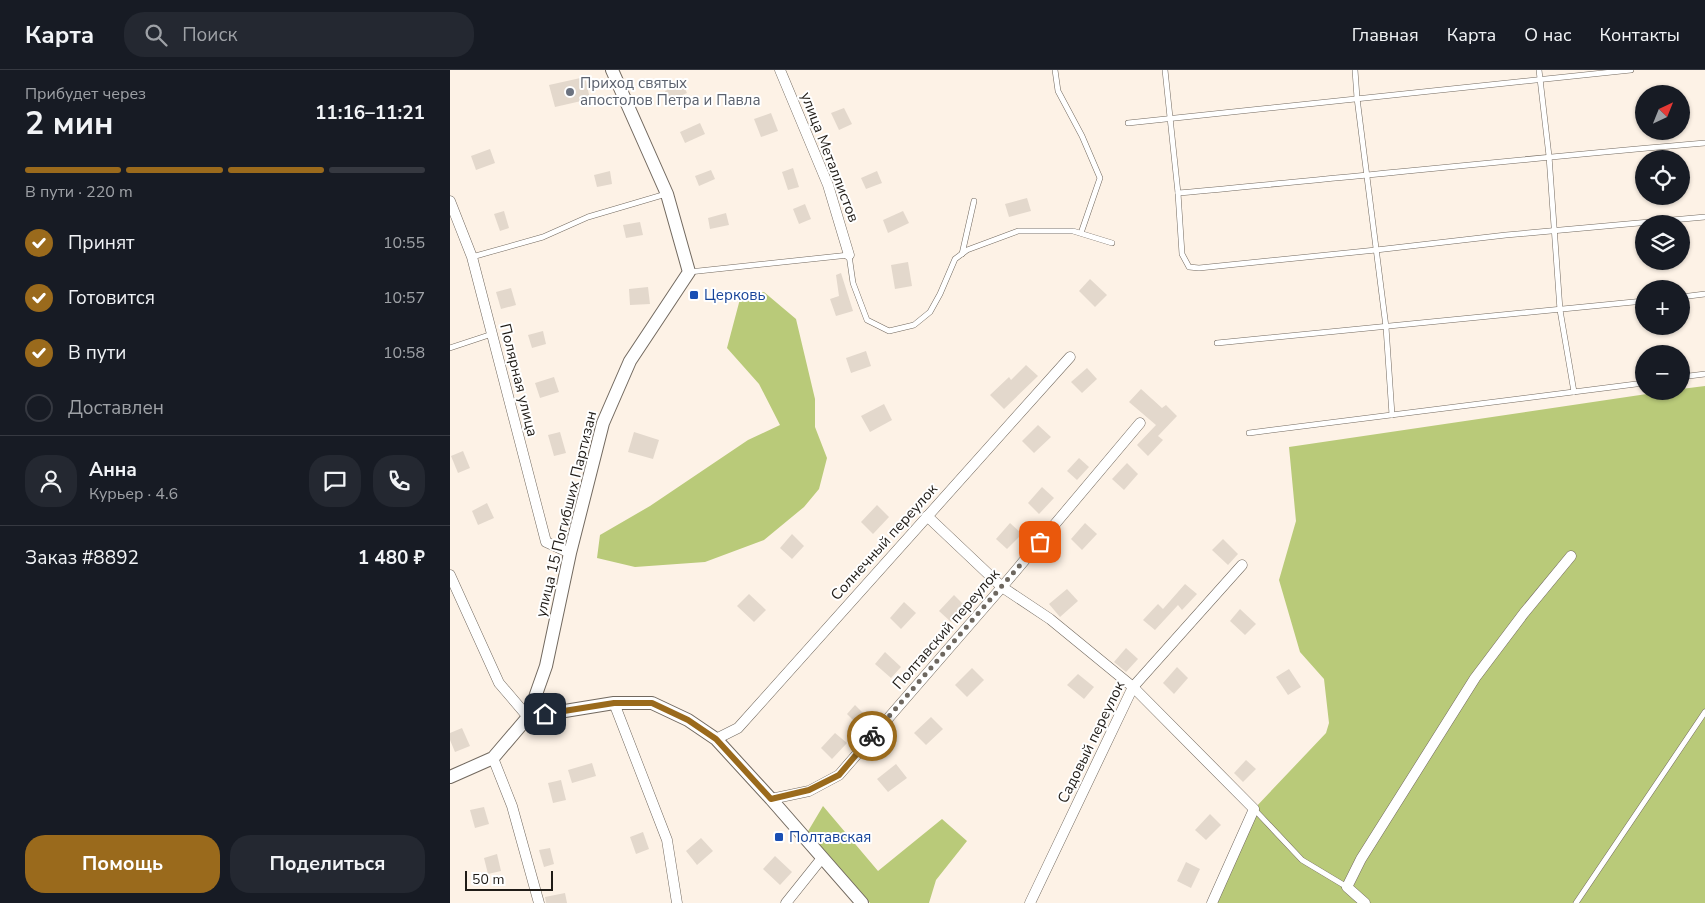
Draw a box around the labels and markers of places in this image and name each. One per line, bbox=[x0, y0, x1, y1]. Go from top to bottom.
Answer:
place label: Приход святых апостолов Петра и Павла bbox=[580, 73, 760, 110]
marker: Приход святых апостолов Петра и Павла bbox=[564, 86, 576, 98]
place label: Церковь bbox=[704, 285, 766, 305]
marker: Церковь bbox=[688, 289, 700, 301]
pin bbox=[1019, 521, 1061, 563]
pin bbox=[524, 693, 566, 735]
place label: Полтавская bbox=[789, 827, 871, 847]
marker: Полтавская bbox=[773, 831, 785, 843]

